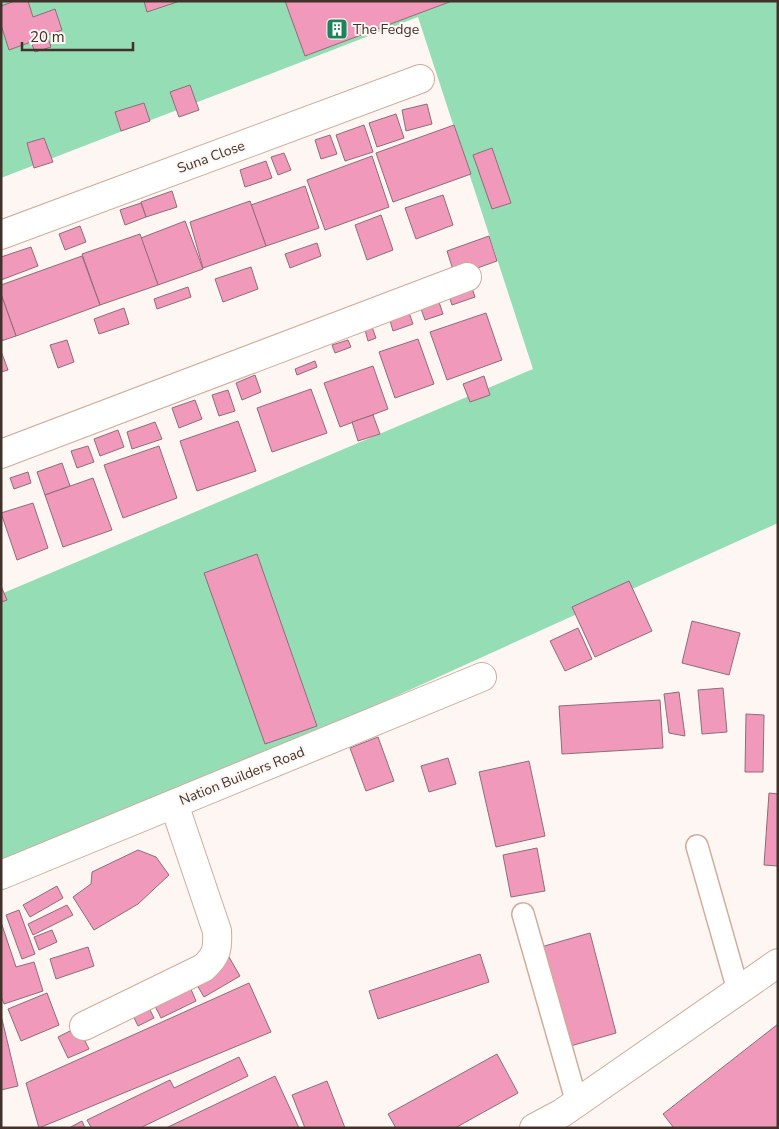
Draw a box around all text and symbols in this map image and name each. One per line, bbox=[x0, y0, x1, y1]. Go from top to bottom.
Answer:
building icon: The Fedge bbox=[325, 17, 349, 41]
scale bar bbox=[22, 20, 134, 52]
place label: The Fedge bbox=[353, 20, 419, 39]
text: 20 m bbox=[30, 27, 65, 47]
street label: Suna Close bbox=[174, 136, 248, 178]
street label: Nation Builders Road bbox=[177, 742, 307, 810]

